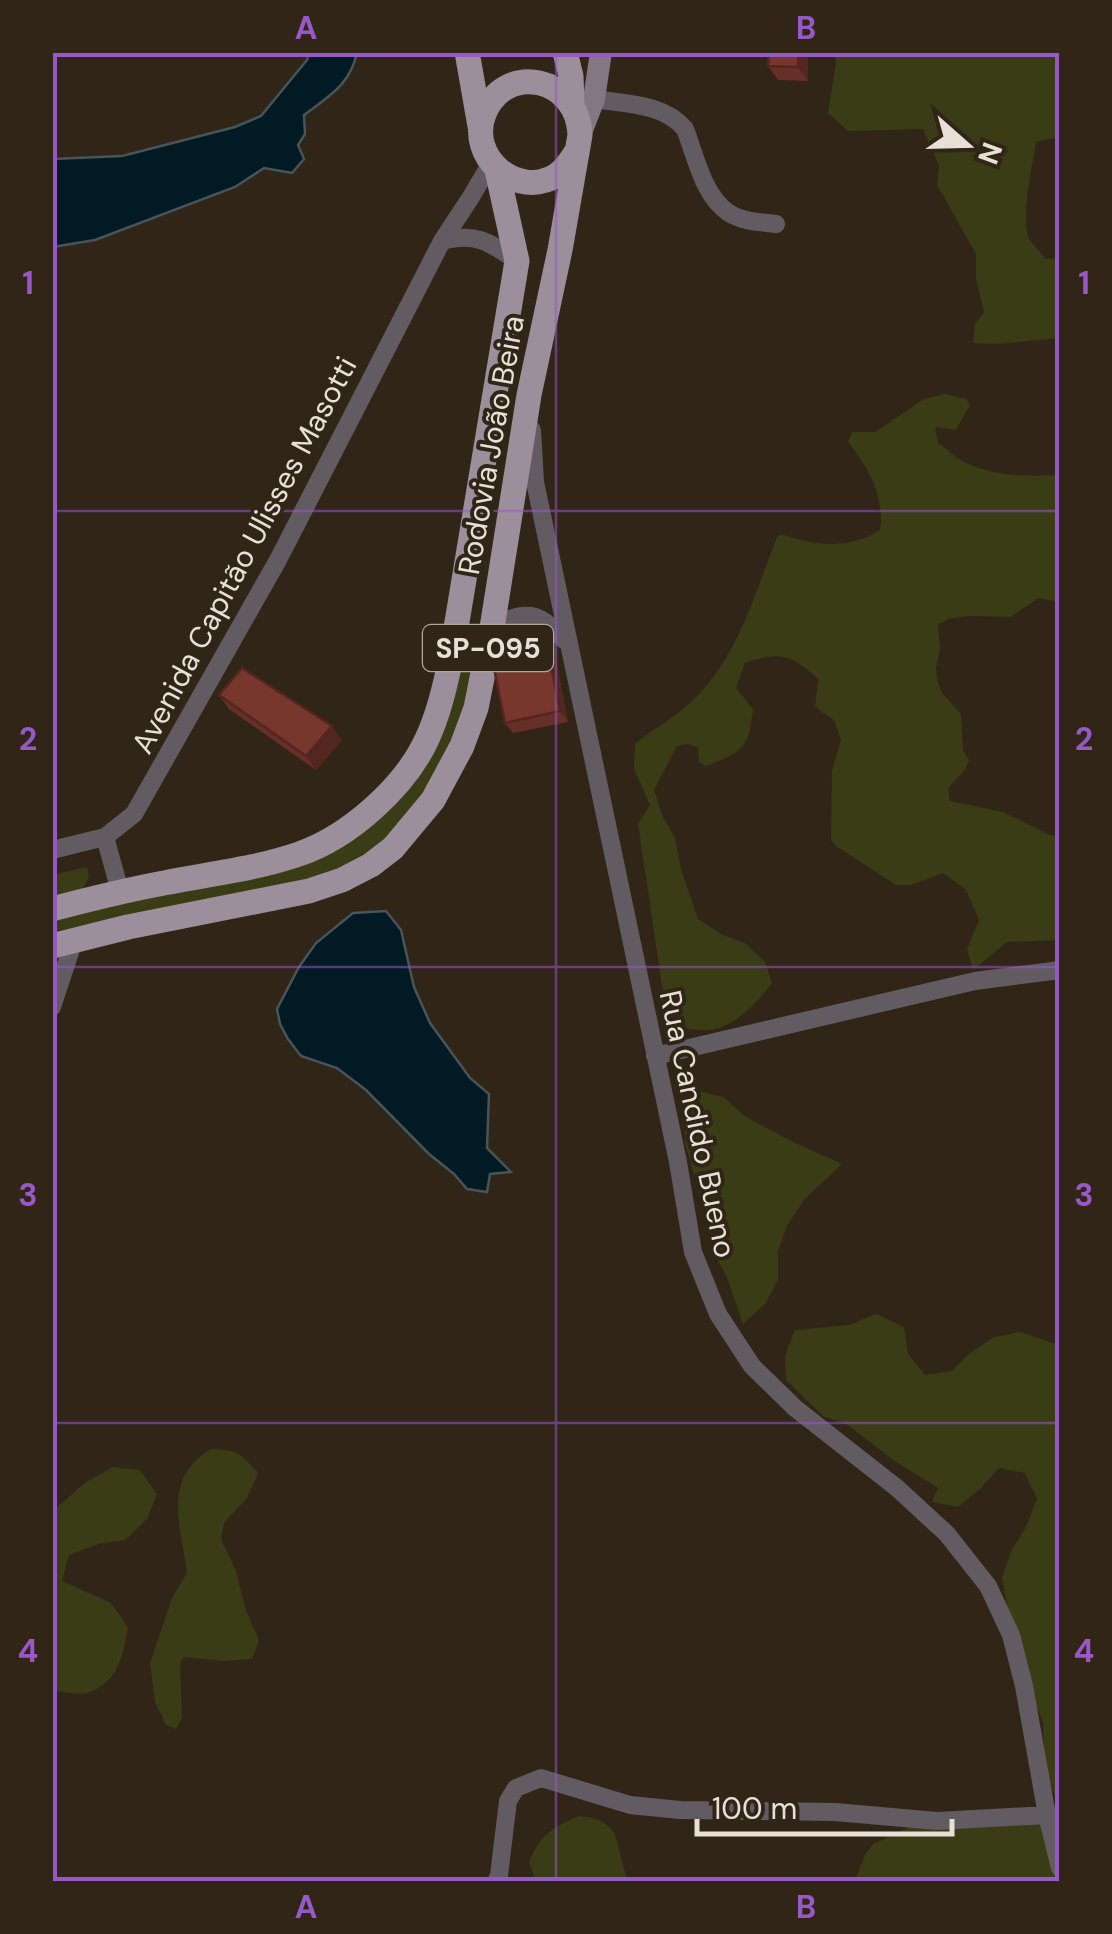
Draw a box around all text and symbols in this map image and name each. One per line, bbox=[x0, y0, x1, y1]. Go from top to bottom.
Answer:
text: A bbox=[295, 7, 317, 49]
text: B bbox=[796, 7, 816, 49]
north arrow bbox=[917, 95, 1017, 195]
text: N bbox=[969, 137, 1011, 169]
text: 1 bbox=[22, 262, 34, 304]
text: 1 bbox=[1078, 262, 1090, 304]
street label: Rodovia João Beira bbox=[449, 312, 533, 578]
street label: Avenida Capitão Ulisses Masotti bbox=[123, 350, 365, 760]
road number: SP-095 bbox=[423, 625, 553, 671]
text: 2 bbox=[19, 718, 37, 760]
text: 2 bbox=[1075, 718, 1093, 760]
street label: Rua Candido Bueno bbox=[651, 987, 745, 1261]
text: 3 bbox=[18, 1174, 38, 1216]
text: 3 bbox=[1074, 1174, 1094, 1216]
text: 4 bbox=[18, 1630, 38, 1672]
text: 4 bbox=[1074, 1630, 1094, 1672]
scale bar bbox=[697, 1774, 952, 1836]
text: 100 m bbox=[712, 1789, 797, 1828]
text: A bbox=[295, 1886, 317, 1928]
text: B bbox=[796, 1886, 816, 1928]

